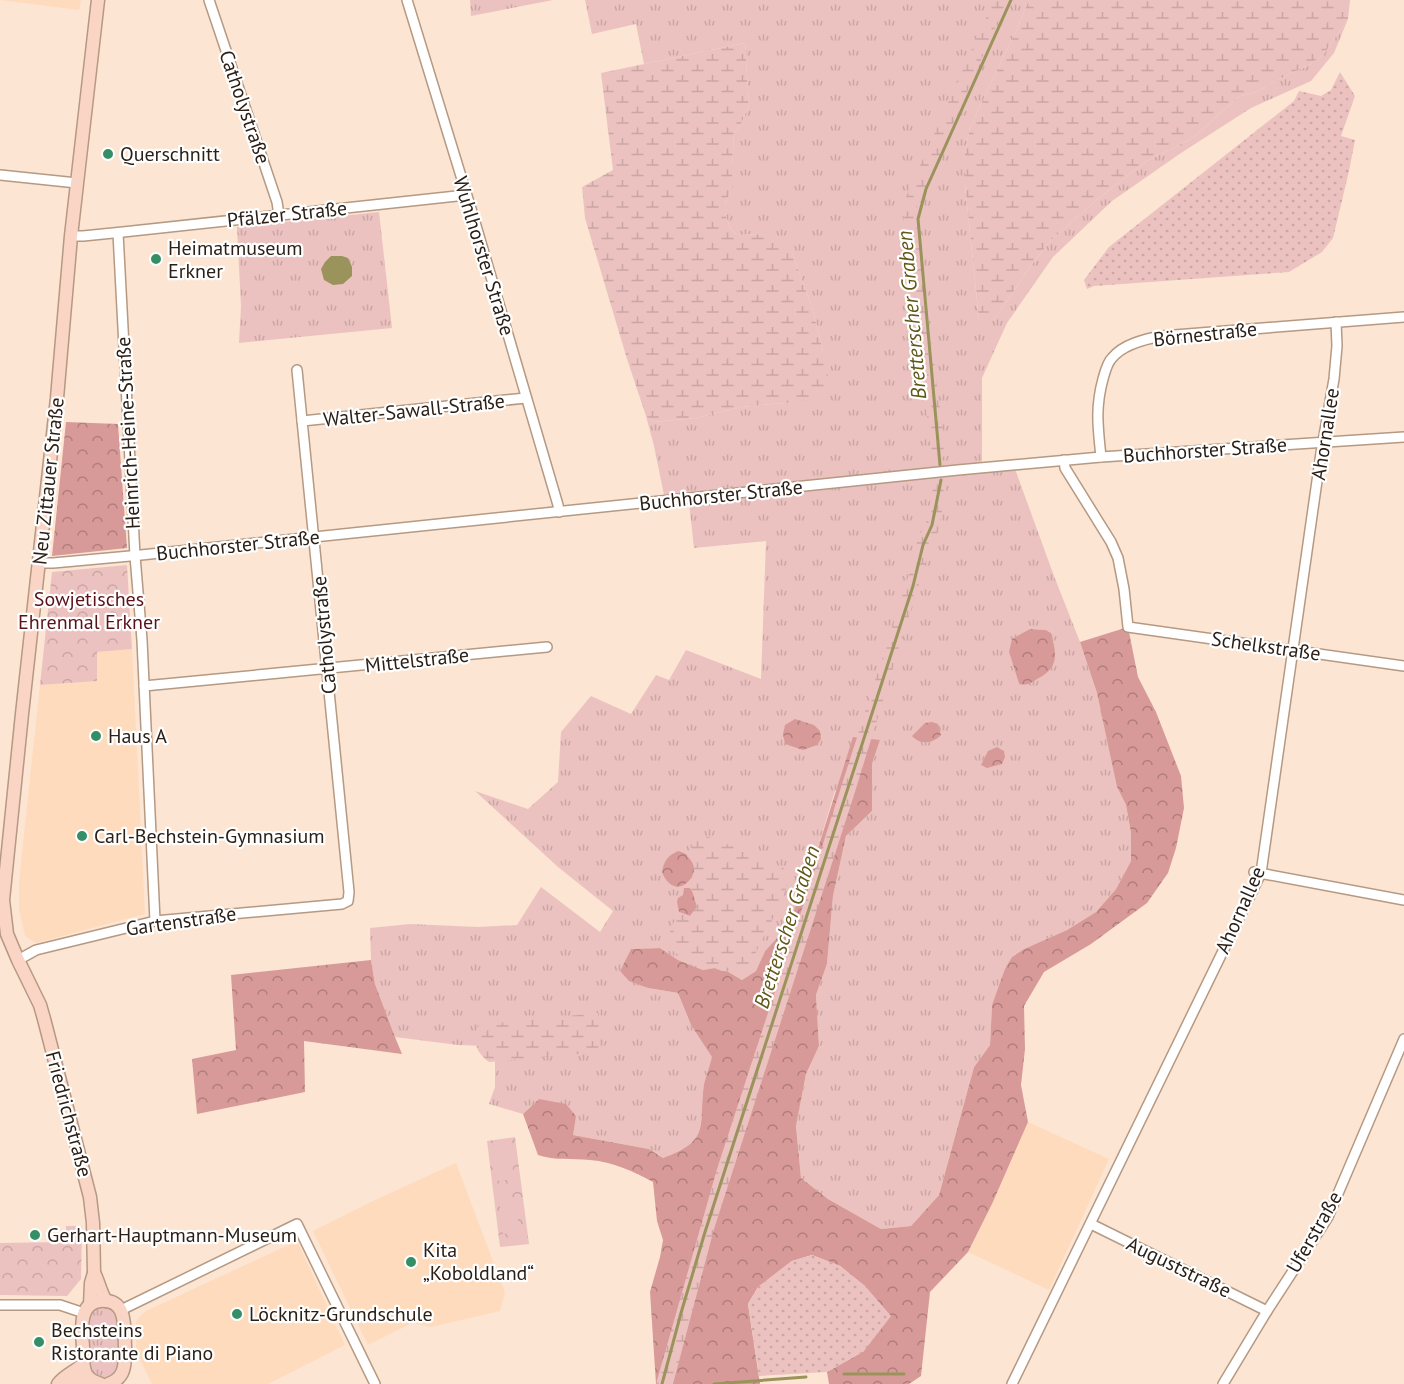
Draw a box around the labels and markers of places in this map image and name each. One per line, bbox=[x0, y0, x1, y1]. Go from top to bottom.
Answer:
place label: Querschnitt bbox=[120, 141, 220, 167]
marker: Querschnitt bbox=[101, 147, 115, 161]
place label: Heimatmuseum Erkner bbox=[168, 235, 303, 284]
marker: Heimatmuseum Erkner bbox=[149, 252, 163, 266]
place label: Haus A bbox=[108, 723, 167, 749]
marker: Haus A bbox=[89, 729, 103, 743]
place label: Carl-Bechstein-Gymnasium bbox=[94, 823, 325, 849]
marker: Carl-Bechstein-Gymnasium bbox=[75, 829, 89, 843]
place label: Gerhart-Hauptmann-Museum bbox=[47, 1222, 297, 1248]
marker: Gerhart-Hauptmann-Museum bbox=[28, 1228, 42, 1242]
place label: Kita „Koboldland“ bbox=[423, 1237, 534, 1286]
marker: Kita „Koboldland“ bbox=[404, 1255, 418, 1269]
place label: Löcknitz-Grundschule bbox=[249, 1301, 433, 1327]
marker: Löcknitz-Grundschule bbox=[230, 1307, 244, 1321]
place label: Bechsteins Ristorante di Piano bbox=[51, 1317, 213, 1366]
marker: Bechsteins Ristorante di Piano bbox=[32, 1335, 46, 1349]

